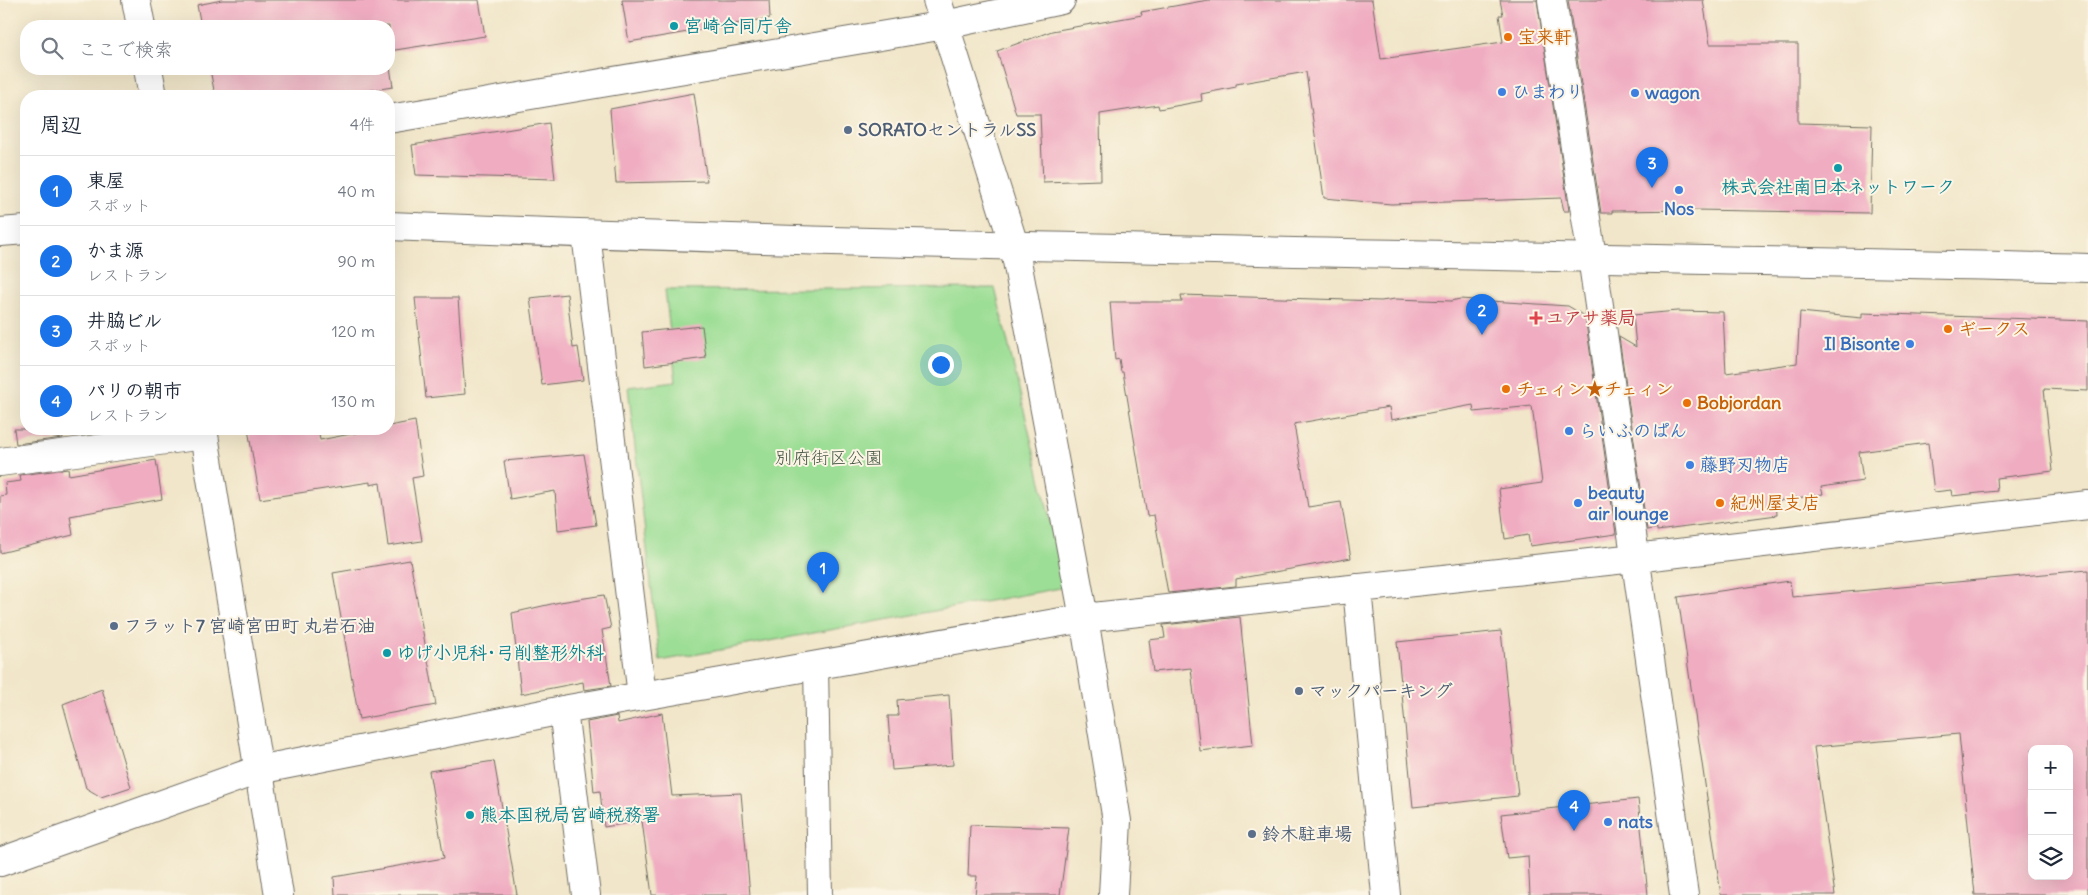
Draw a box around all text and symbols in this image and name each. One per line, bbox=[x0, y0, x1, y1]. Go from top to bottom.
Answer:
place label: 宮崎合同庁舎 bbox=[684, 14, 792, 37]
search box bbox=[20, 20, 395, 75]
marker: 宮崎合同庁舎 bbox=[668, 20, 680, 32]
place label: 宝来軒 bbox=[1518, 25, 1572, 48]
marker: 宝来軒 bbox=[1502, 31, 1514, 43]
icon: search bbox=[38, 34, 66, 62]
text: ここで検索 bbox=[78, 37, 173, 61]
place label: ひまわり bbox=[1512, 80, 1584, 103]
place label: wagon bbox=[1645, 81, 1701, 104]
marker: ひまわり bbox=[1496, 86, 1508, 98]
marker: wagon bbox=[1629, 87, 1641, 99]
text: 周辺 bbox=[40, 111, 82, 138]
text: 4件 bbox=[350, 114, 375, 134]
place label: SORATOセントラルSS bbox=[858, 118, 1036, 141]
marker: SORATOセントラルSS bbox=[842, 124, 854, 136]
pin: 3 bbox=[1636, 147, 1668, 188]
marker: 株式会社南日本ネットワーク bbox=[1832, 162, 1844, 174]
text: 東屋 bbox=[87, 168, 125, 192]
place label: 株式会社南日本ネットワーク bbox=[1721, 175, 1955, 198]
text: 1 bbox=[53, 181, 59, 201]
text: 40 m bbox=[337, 181, 375, 201]
marker: Nos bbox=[1673, 184, 1685, 196]
text: スポット bbox=[87, 195, 151, 215]
place label: Nos bbox=[1664, 197, 1694, 220]
text: かま源 bbox=[87, 238, 144, 262]
text: 2 bbox=[52, 251, 60, 271]
text: 90 m bbox=[337, 251, 375, 271]
text: レストラン bbox=[87, 265, 168, 285]
pin: 2 bbox=[1466, 294, 1498, 335]
place label: ユアサ薬局 bbox=[1546, 306, 1636, 329]
text: 井脇ビル bbox=[87, 308, 163, 332]
marker: ユアサ薬局 bbox=[1530, 312, 1542, 324]
place label: ギークス bbox=[1958, 317, 2030, 340]
text: 3 bbox=[51, 321, 61, 341]
text: 120 m bbox=[332, 321, 375, 341]
marker: ギークス bbox=[1942, 323, 1954, 335]
place label: Il Bisonte bbox=[1824, 332, 1900, 355]
text: スポット bbox=[87, 335, 151, 355]
marker: Il Bisonte bbox=[1904, 338, 1916, 350]
your location bbox=[928, 352, 954, 378]
place label: チェィン★チェィン bbox=[1516, 377, 1674, 400]
text: パリの朝市 bbox=[87, 378, 182, 402]
marker: チェィン★チェィン bbox=[1500, 383, 1512, 395]
text: 4 bbox=[51, 391, 61, 411]
text: 130 m bbox=[331, 391, 375, 411]
place label: Bobjordan bbox=[1697, 391, 1782, 414]
marker: Bobjordan bbox=[1681, 397, 1693, 409]
text: レストラン bbox=[87, 405, 168, 425]
place label: らいふのぱん bbox=[1579, 419, 1687, 442]
marker: らいふのぱん bbox=[1563, 425, 1575, 437]
park label: 別府街区公園 bbox=[775, 446, 883, 469]
place label: 藤野刃物店 bbox=[1700, 453, 1790, 476]
marker: 藤野刃物店 bbox=[1684, 459, 1696, 471]
place label: beauty air lounge bbox=[1588, 481, 1669, 525]
place label: 紀州屋支店 bbox=[1730, 491, 1820, 514]
marker: beauty air lounge bbox=[1572, 497, 1584, 509]
marker: 紀州屋支店 bbox=[1714, 497, 1726, 509]
pin: 1 bbox=[807, 552, 839, 593]
place label: フラット7 宮崎宮田町 丸岩石油 bbox=[124, 614, 375, 637]
marker: フラット7 宮崎宮田町 丸岩石油 bbox=[108, 620, 120, 632]
place label: ゆげ小児科･弓削整形外科 bbox=[397, 641, 604, 664]
marker: ゆげ小児科･弓削整形外科 bbox=[381, 647, 393, 659]
place label: マックパーキング bbox=[1309, 679, 1453, 702]
marker: マックパーキング bbox=[1293, 685, 1305, 697]
map controls bbox=[2028, 745, 2073, 880]
button: + bbox=[2028, 745, 2073, 790]
pin: 4 bbox=[1558, 790, 1590, 831]
button: − bbox=[2028, 790, 2073, 835]
place label: 熊本国税局宮崎税務署 bbox=[480, 803, 660, 826]
marker: 熊本国税局宮崎税務署 bbox=[464, 809, 476, 821]
place label: nats bbox=[1618, 810, 1653, 833]
marker: nats bbox=[1602, 816, 1614, 828]
place label: 鈴木駐車場 bbox=[1262, 822, 1352, 845]
marker: 鈴木駐車場 bbox=[1246, 828, 1258, 840]
button: layers bbox=[2028, 835, 2073, 880]

